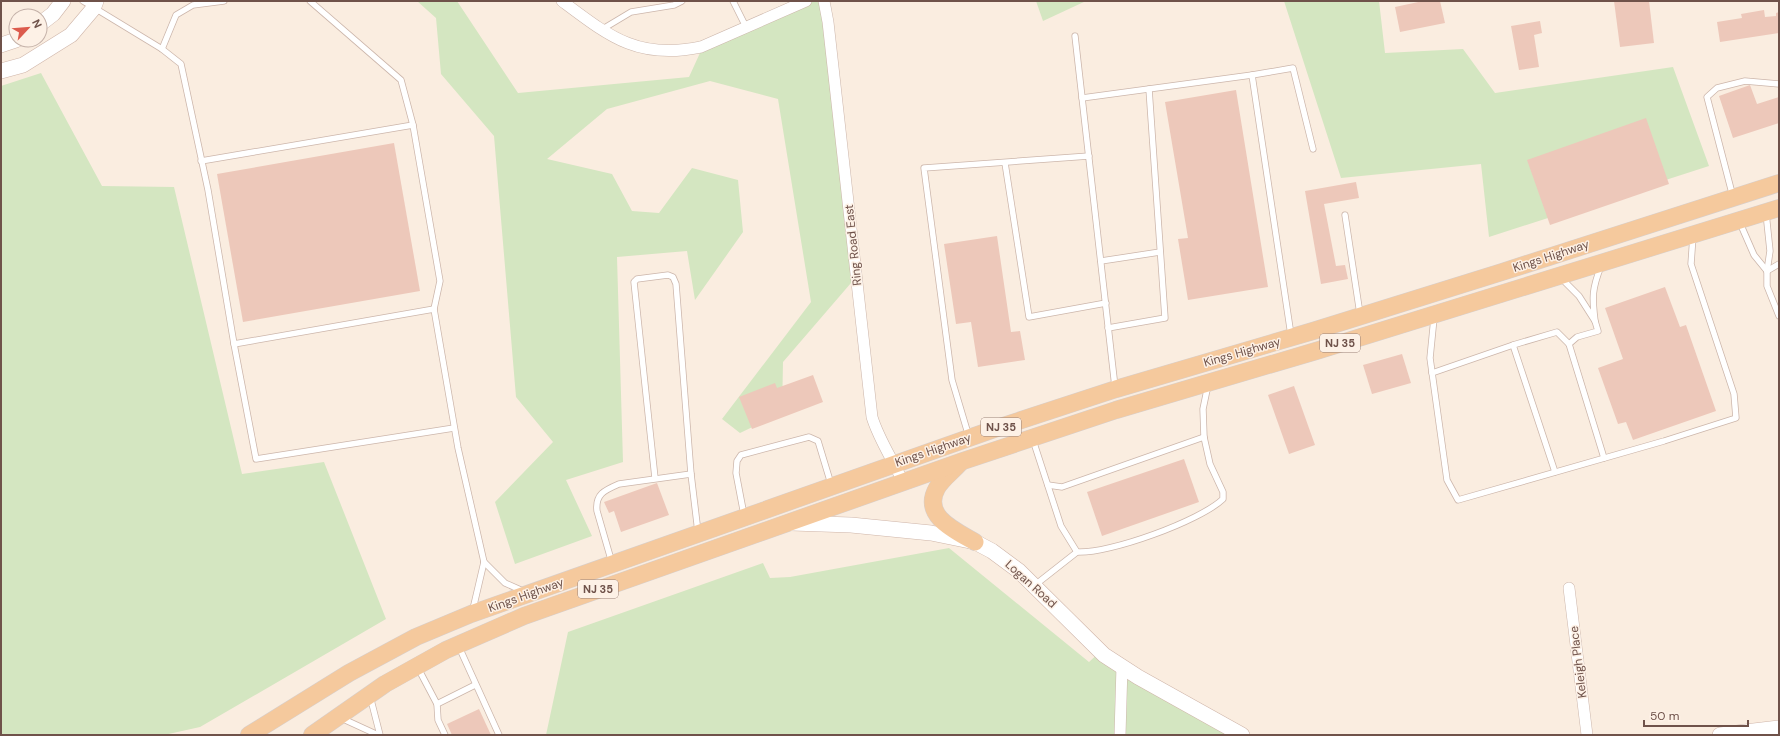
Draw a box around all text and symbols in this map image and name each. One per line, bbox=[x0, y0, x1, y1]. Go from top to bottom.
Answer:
north arrow bbox=[8, 8, 48, 48]
text: N bbox=[29, 17, 45, 30]
street label: Ring Road East bbox=[841, 203, 865, 286]
street label: Kings Highway bbox=[1511, 236, 1591, 276]
street label: Kings Highway bbox=[1202, 333, 1283, 371]
road number: NJ 35 bbox=[1320, 334, 1360, 352]
road number: NJ 35 bbox=[981, 418, 1021, 436]
street label: Kings Highway bbox=[893, 429, 973, 470]
street label: Logan Road bbox=[1002, 557, 1060, 611]
street label: Kings Highway bbox=[486, 574, 566, 616]
road number: NJ 35 bbox=[578, 580, 618, 598]
street label: Keleigh Place bbox=[1566, 625, 1590, 699]
scale bar bbox=[1644, 702, 1748, 728]
text: 50 m bbox=[1650, 708, 1679, 724]

